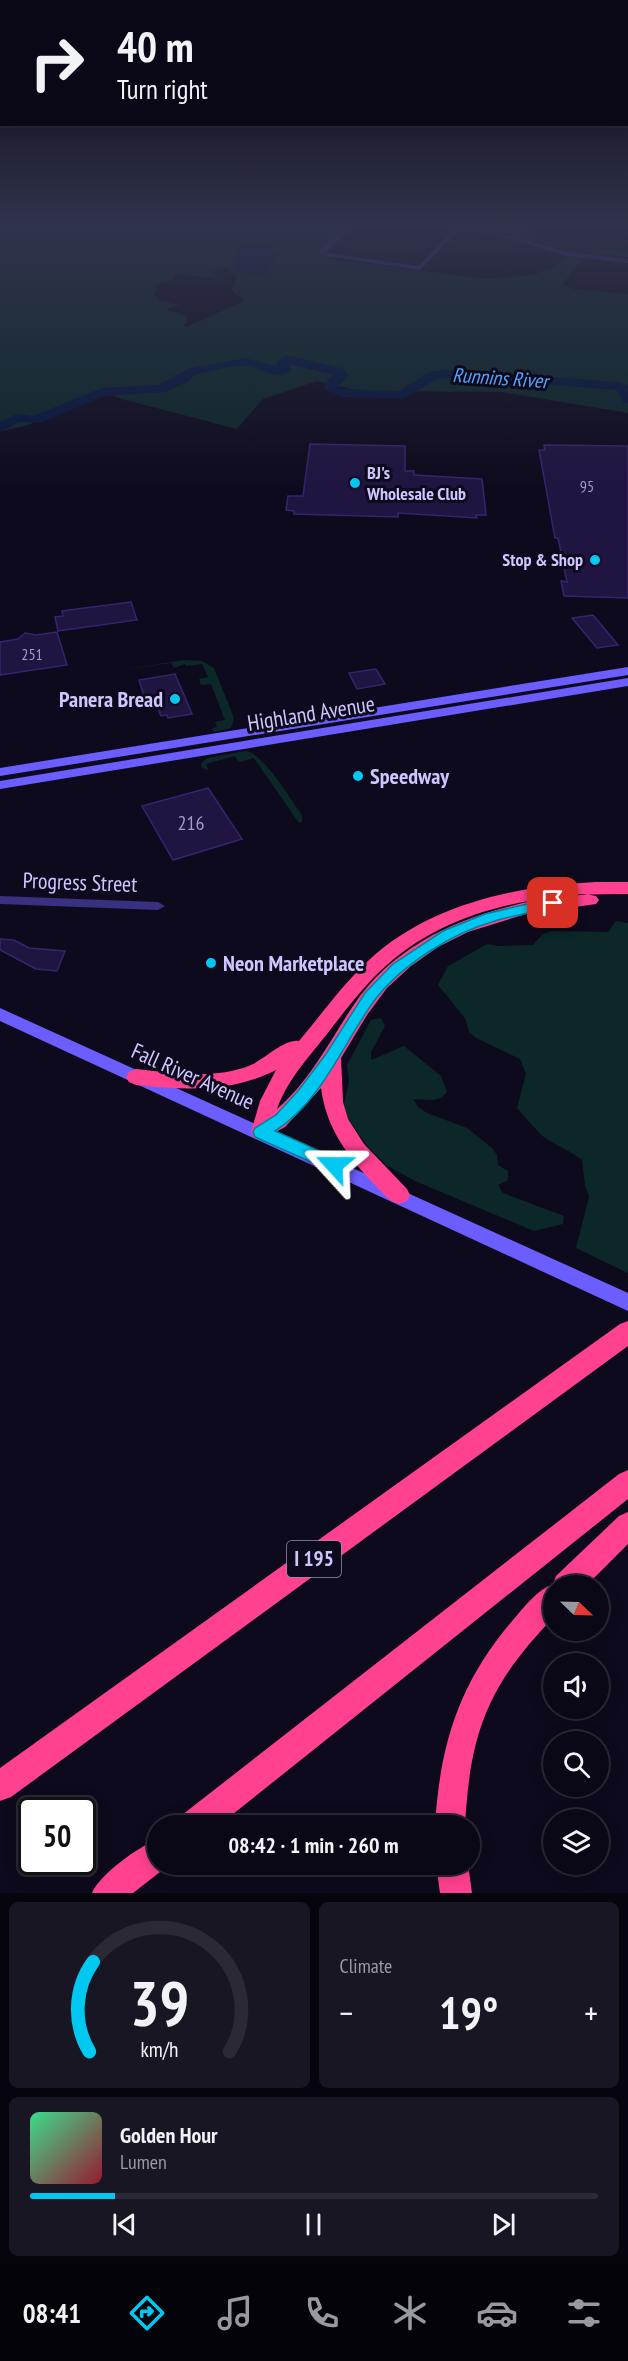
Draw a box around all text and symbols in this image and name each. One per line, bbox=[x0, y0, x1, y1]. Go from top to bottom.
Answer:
text: 40 m bbox=[117, 19, 194, 74]
icon: right bbox=[18, 24, 96, 102]
text: Turn right bbox=[117, 72, 208, 106]
water label: Runnins River bbox=[452, 362, 551, 394]
place label: BJ's Wholesale Club bbox=[366, 461, 466, 505]
marker: BJ's Wholesale Club bbox=[348, 476, 362, 490]
house number: 95 bbox=[580, 476, 594, 496]
place label: Stop & Shop bbox=[502, 548, 583, 571]
marker: Stop & Shop bbox=[588, 553, 602, 567]
house number: 251 bbox=[21, 644, 43, 664]
place label: Panera Bread bbox=[59, 685, 163, 713]
street label: Highland Avenue bbox=[245, 689, 377, 737]
marker: Panera Bread bbox=[168, 692, 182, 706]
place label: Speedway bbox=[370, 762, 450, 790]
marker: Speedway bbox=[351, 769, 365, 783]
house number: 216 bbox=[178, 810, 205, 836]
street label: Progress Street bbox=[22, 866, 138, 898]
pin bbox=[527, 877, 578, 928]
icon: arrive bbox=[536, 886, 569, 919]
place label: Neon Marketplace bbox=[223, 949, 364, 977]
marker: Neon Marketplace bbox=[204, 956, 218, 970]
street label: Fall River Avenue bbox=[127, 1036, 259, 1116]
position arrow bbox=[302, 1133, 366, 1197]
road number: I 195 bbox=[287, 1541, 341, 1577]
north arrow bbox=[543, 1575, 609, 1641]
map controls bbox=[543, 1575, 609, 1875]
button: sound bbox=[543, 1653, 609, 1719]
button: search bbox=[543, 1731, 609, 1797]
speed limit sign: 50 bbox=[18, 1797, 96, 1875]
button: layers bbox=[543, 1809, 609, 1875]
text: 08:42 · 1 min · 260 m bbox=[228, 1831, 399, 1859]
text: Climate bbox=[340, 1953, 392, 1979]
text: 39 bbox=[129, 1962, 189, 2043]
text: 19° bbox=[439, 1983, 498, 2041]
text: − bbox=[340, 1991, 353, 2034]
text: + bbox=[584, 1991, 598, 2034]
text: km/h bbox=[140, 2035, 178, 2063]
text: Golden Hour bbox=[120, 2121, 218, 2149]
text: Lumen bbox=[120, 2149, 167, 2175]
icon: previous bbox=[108, 2208, 141, 2241]
icon: pause bbox=[297, 2208, 330, 2241]
icon: next bbox=[487, 2208, 520, 2241]
icon: directions bbox=[126, 2292, 168, 2334]
icon: music bbox=[214, 2292, 256, 2334]
icon: phone bbox=[301, 2292, 343, 2334]
icon: climate bbox=[389, 2292, 431, 2334]
icon: car bbox=[476, 2292, 518, 2334]
icon: filters bbox=[563, 2292, 605, 2334]
text: 08:41 bbox=[23, 2296, 81, 2330]

